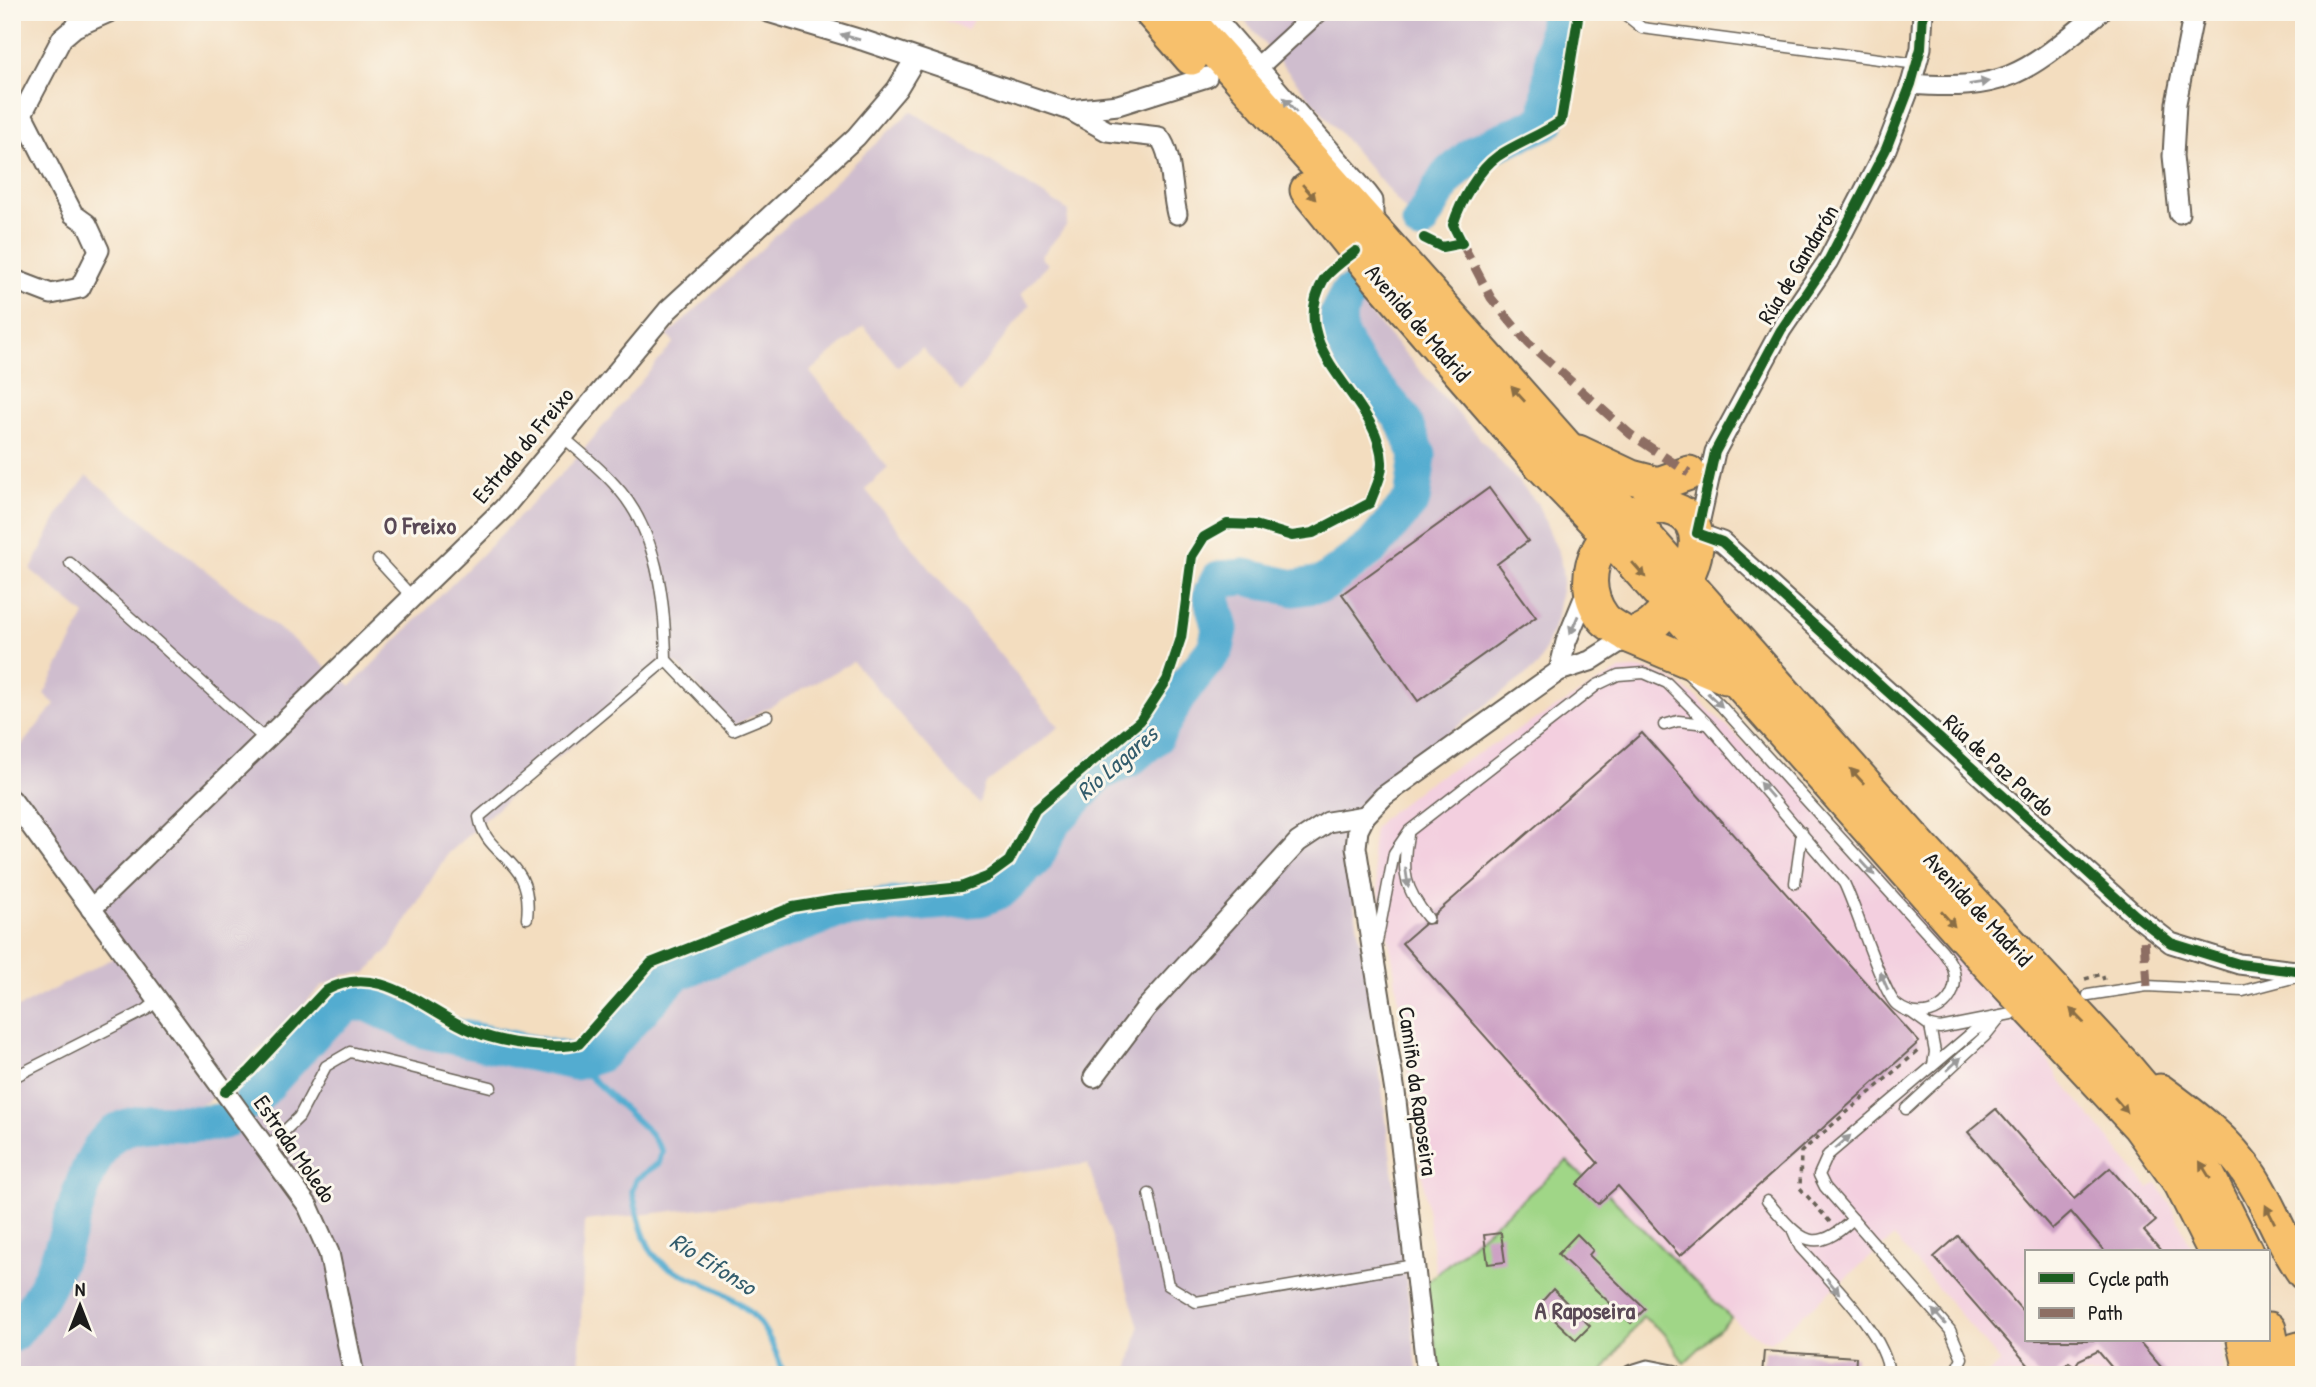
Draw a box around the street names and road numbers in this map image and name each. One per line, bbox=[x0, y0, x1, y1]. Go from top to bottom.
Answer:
street label: Rúa de Gandarón bbox=[1750, 198, 1845, 329]
street label: Avenida de Madrid bbox=[1359, 257, 1478, 388]
street label: Estrada do Freixo bbox=[465, 380, 580, 509]
street label: Rúa de Paz Pardo bbox=[1937, 706, 2062, 823]
street label: Avenida de Madrid bbox=[1917, 845, 2040, 973]
street label: Camiño da Raposeira bbox=[1391, 1004, 1446, 1177]
street label: Estrada Moledo bbox=[247, 1089, 344, 1209]

